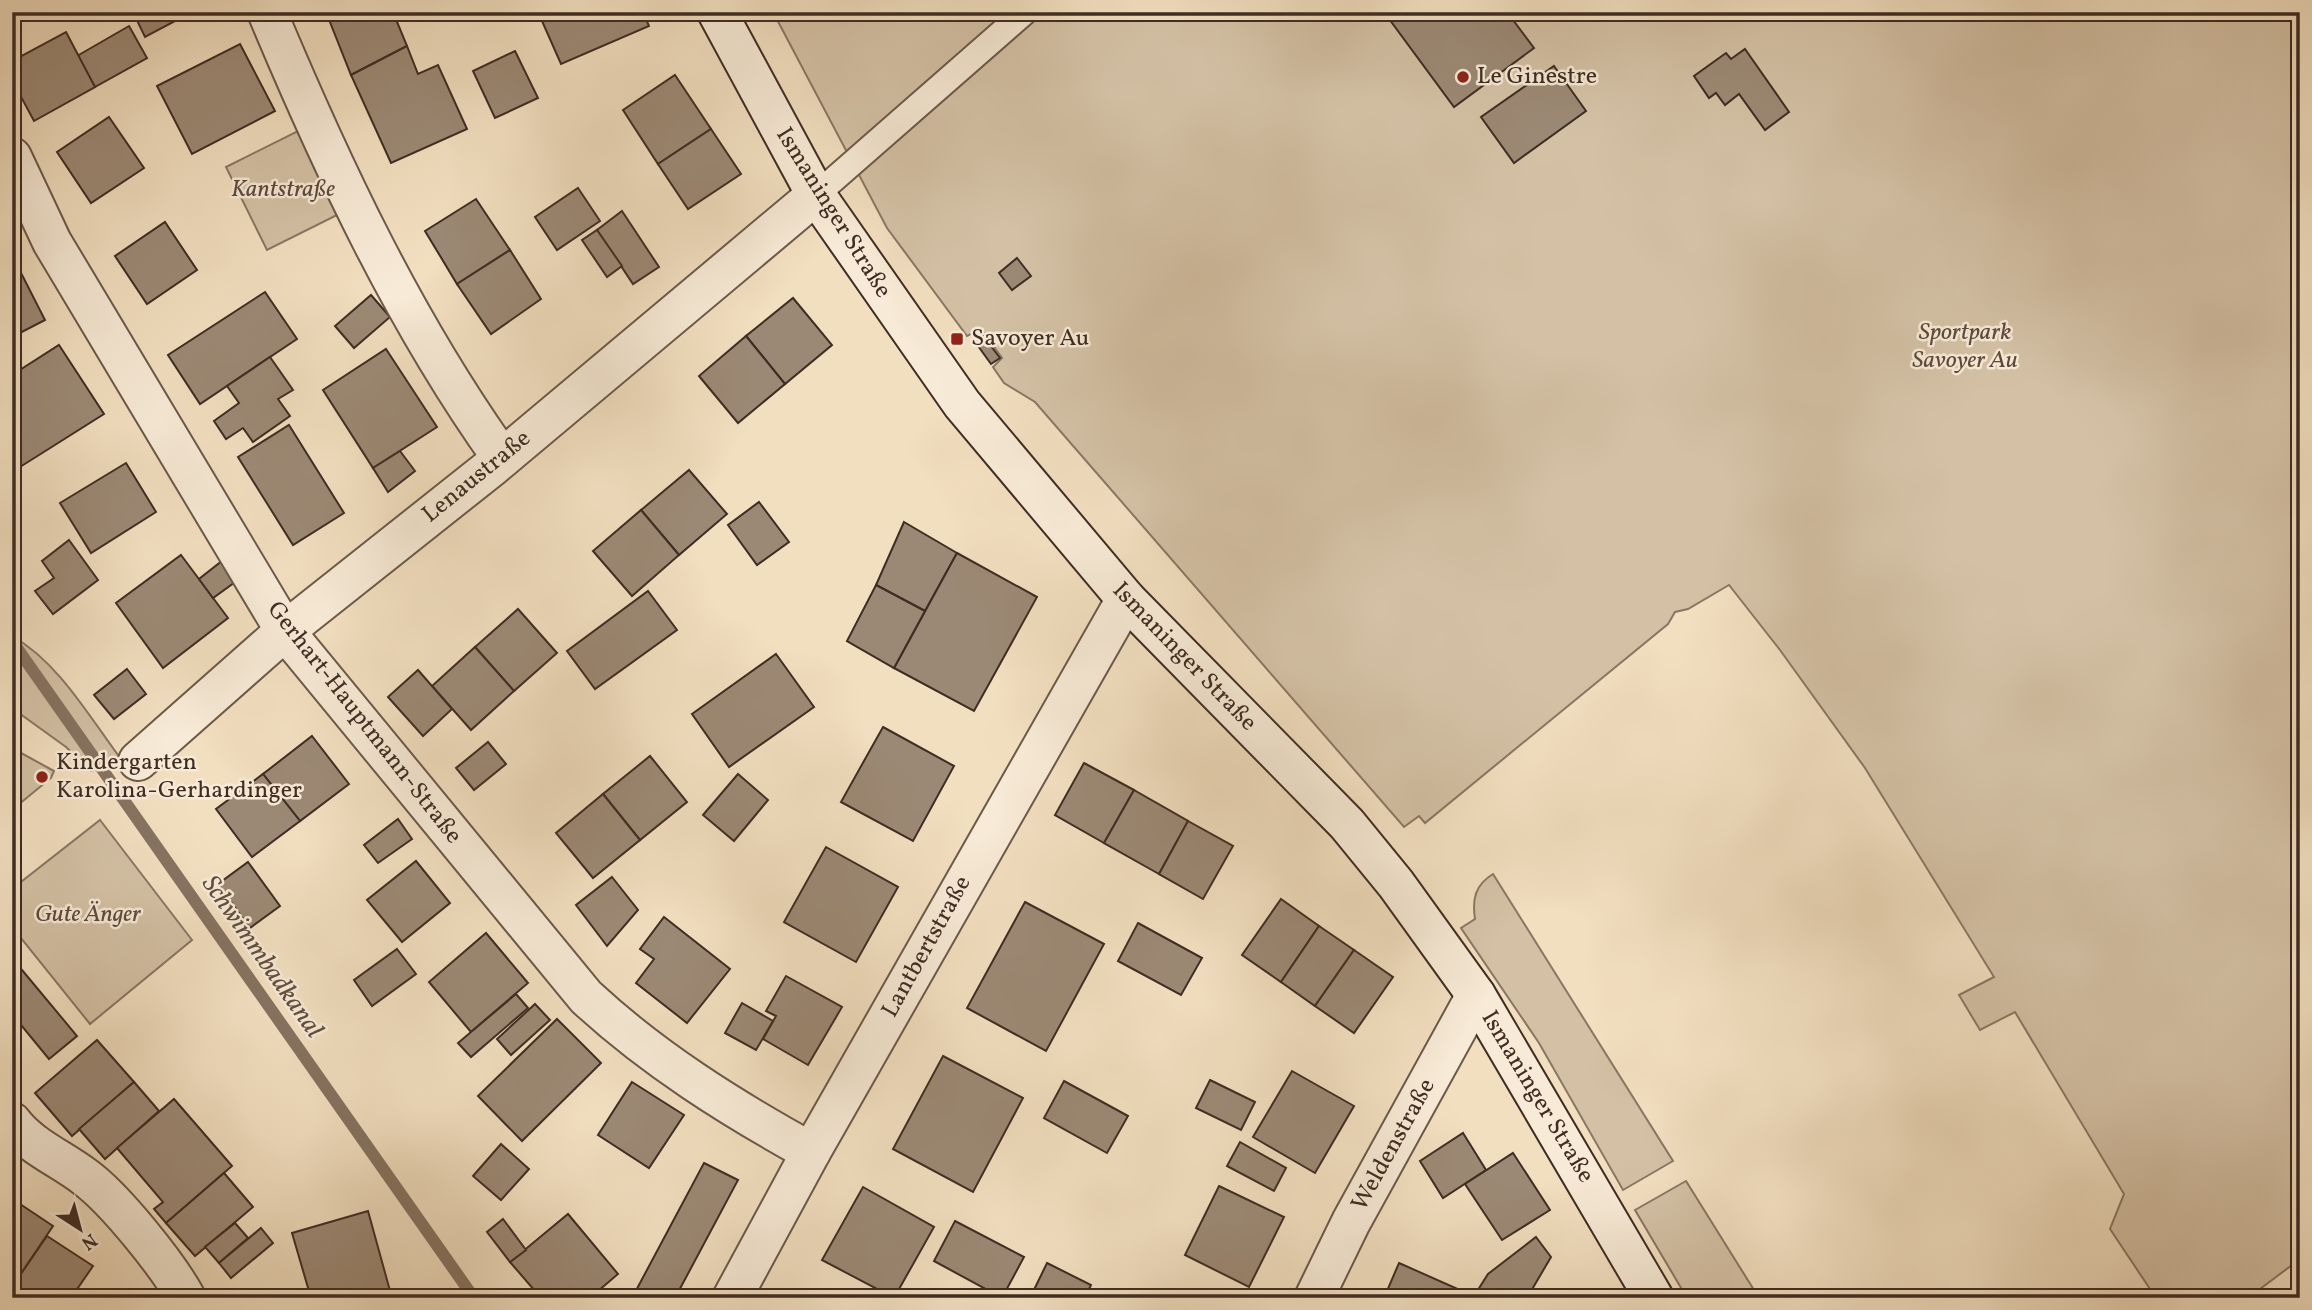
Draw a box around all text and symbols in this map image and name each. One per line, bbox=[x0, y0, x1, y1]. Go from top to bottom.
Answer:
place label: Le Ginestre bbox=[1477, 60, 1597, 94]
marker: Le Ginestre bbox=[1455, 69, 1471, 85]
street label: Ismaninger Straße bbox=[767, 121, 899, 305]
park label: Kantstraße bbox=[231, 173, 335, 207]
park label: Sportpark Savoyer Au bbox=[1912, 316, 2018, 378]
place label: Savoyer Au bbox=[971, 322, 1089, 356]
marker: Savoyer Au bbox=[949, 331, 965, 347]
street label: Lenaustraße bbox=[415, 423, 539, 531]
street label: Ismaninger Straße bbox=[1104, 575, 1264, 739]
street label: Gerhart-Hauptmann-Straße bbox=[258, 594, 470, 852]
place label: Kindergarten Karolina-Gerhardinger bbox=[56, 746, 302, 808]
marker: Kindergarten Karolina-Gerhardinger bbox=[34, 769, 50, 785]
water label: Schwimmbadkanal bbox=[192, 868, 332, 1046]
street label: Lantbertstraße bbox=[874, 870, 980, 1024]
park label: Gute Änger bbox=[35, 898, 142, 932]
street label: Ismaninger Straße bbox=[1472, 1004, 1602, 1190]
street label: Weldenstraße bbox=[1344, 1073, 1444, 1217]
north arrow bbox=[46, 1194, 116, 1264]
text: N bbox=[75, 1227, 102, 1256]

